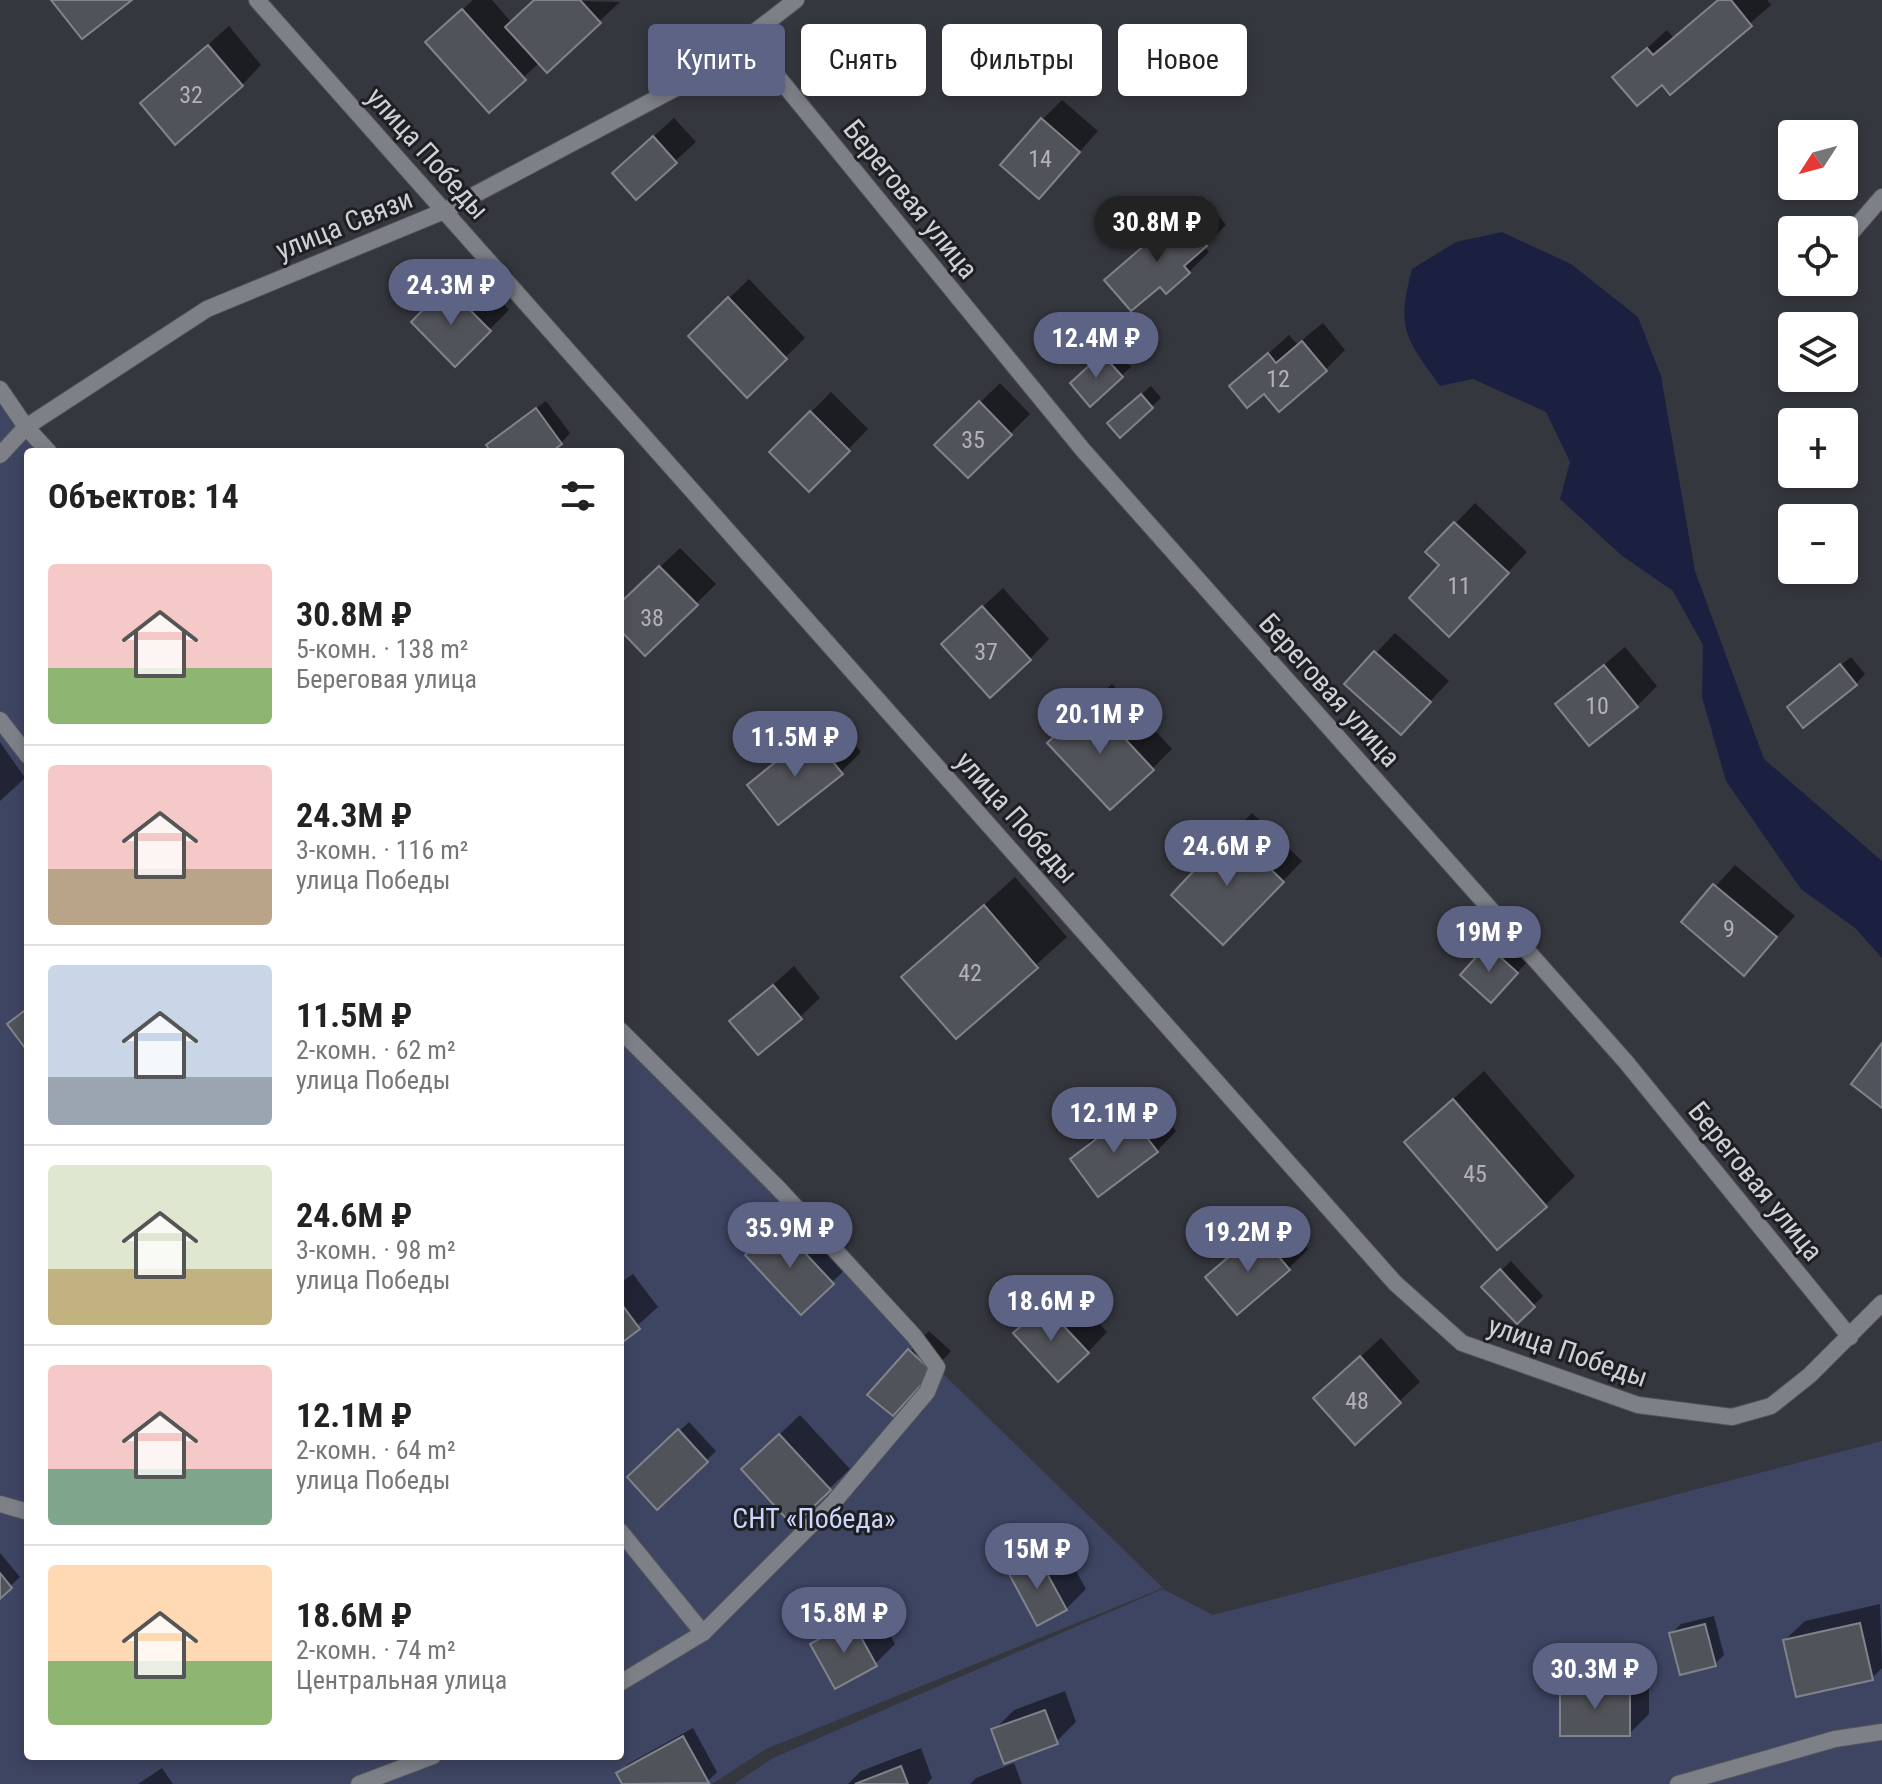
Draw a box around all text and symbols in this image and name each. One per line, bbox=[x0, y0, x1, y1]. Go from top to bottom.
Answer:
chip: Купить bbox=[648, 24, 785, 96]
chip: Снять bbox=[801, 24, 926, 96]
chip: Фильтры bbox=[942, 24, 1102, 96]
chip: Новое bbox=[1118, 24, 1247, 96]
street label: улица Победы bbox=[360, 80, 496, 226]
house number: 32 bbox=[179, 81, 203, 109]
street label: Береговая улица bbox=[836, 113, 985, 285]
north arrow bbox=[1778, 120, 1858, 200]
map controls bbox=[1778, 120, 1858, 584]
house number: 14 bbox=[1028, 145, 1052, 173]
street label: улица Связи bbox=[271, 182, 417, 267]
pin: 30.8M ₽ bbox=[1083, 196, 1231, 264]
text: 30.8M ₽ bbox=[1113, 207, 1201, 237]
button: locate bbox=[1778, 216, 1858, 296]
pin: 24.3M ₽ bbox=[377, 259, 525, 327]
text: 24.3M ₽ bbox=[407, 270, 495, 300]
pin: 12.4M ₽ bbox=[1022, 312, 1170, 380]
button: layers bbox=[1778, 312, 1858, 392]
text: 12.4M ₽ bbox=[1052, 323, 1140, 353]
house number: 12 bbox=[1266, 365, 1290, 393]
button: + bbox=[1778, 408, 1858, 488]
house number: 35 bbox=[961, 426, 985, 454]
icon: filters bbox=[556, 474, 600, 518]
text: Объектов: 14 bbox=[48, 476, 239, 516]
button: − bbox=[1778, 504, 1858, 584]
house number: 11 bbox=[1447, 572, 1471, 600]
text: 30.8M ₽ bbox=[296, 594, 412, 634]
icon: home bbox=[112, 596, 208, 692]
house number: 38 bbox=[640, 604, 664, 632]
street label: Береговая улица bbox=[1252, 607, 1407, 774]
text: 5-комн. · 138 m² bbox=[296, 634, 468, 664]
house number: 37 bbox=[974, 638, 998, 666]
text: Береговая улица bbox=[296, 664, 477, 694]
pin: 20.1M ₽ bbox=[1026, 688, 1174, 756]
house number: 10 bbox=[1585, 692, 1609, 720]
text: 20.1M ₽ bbox=[1056, 699, 1144, 729]
pin: 11.5M ₽ bbox=[721, 711, 869, 779]
text: 11.5M ₽ bbox=[751, 722, 839, 752]
street label: улица Победы bbox=[949, 744, 1085, 890]
text: 24.3M ₽ bbox=[296, 795, 412, 835]
icon: home bbox=[112, 797, 208, 893]
pin: 24.6M ₽ bbox=[1153, 820, 1301, 888]
text: 24.6M ₽ bbox=[1183, 831, 1271, 861]
text: 3-комн. · 116 m² bbox=[296, 835, 468, 865]
text: улица Победы bbox=[296, 865, 450, 895]
pin: 19M ₽ bbox=[1433, 906, 1545, 974]
house number: 9 bbox=[1723, 915, 1735, 943]
text: 19M ₽ bbox=[1455, 917, 1523, 947]
house number: 42 bbox=[958, 959, 982, 987]
text: 11.5M ₽ bbox=[296, 995, 412, 1035]
icon: home bbox=[112, 997, 208, 1093]
text: 2-комн. · 62 m² bbox=[296, 1035, 456, 1065]
text: улица Победы bbox=[296, 1065, 450, 1095]
pin: 12.1M ₽ bbox=[1040, 1087, 1188, 1155]
street label: Береговая улица bbox=[1681, 1095, 1830, 1267]
text: 12.1M ₽ bbox=[1070, 1098, 1158, 1128]
house number: 45 bbox=[1463, 1160, 1487, 1188]
text: 24.6M ₽ bbox=[296, 1195, 412, 1235]
icon: home bbox=[112, 1197, 208, 1293]
pin: 35.9M ₽ bbox=[716, 1202, 864, 1270]
pin: 19.2M ₽ bbox=[1174, 1206, 1322, 1274]
text: 35.9M ₽ bbox=[746, 1213, 834, 1243]
text: 19.2M ₽ bbox=[1204, 1217, 1292, 1247]
text: 3-комн. · 98 m² bbox=[296, 1235, 456, 1265]
text: улица Победы bbox=[296, 1265, 450, 1295]
pin: 18.6M ₽ bbox=[977, 1275, 1125, 1343]
text: 18.6M ₽ bbox=[1007, 1286, 1095, 1316]
street label: улица Победы bbox=[1484, 1309, 1652, 1394]
house number: 48 bbox=[1345, 1387, 1369, 1415]
text: 12.1M ₽ bbox=[296, 1395, 412, 1435]
icon: home bbox=[112, 1397, 208, 1493]
text: 2-комн. · 64 m² bbox=[296, 1435, 456, 1465]
text: улица Победы bbox=[296, 1465, 450, 1495]
park label: СНТ «Победа» bbox=[732, 1502, 896, 1535]
pin: 15M ₽ bbox=[981, 1523, 1093, 1591]
text: 15M ₽ bbox=[1003, 1534, 1071, 1564]
pin: 15.8M ₽ bbox=[770, 1587, 918, 1655]
text: 18.6M ₽ bbox=[296, 1595, 412, 1635]
icon: home bbox=[112, 1597, 208, 1693]
text: 15.8M ₽ bbox=[800, 1598, 888, 1628]
text: 2-комн. · 74 m² bbox=[296, 1635, 456, 1665]
pin: 30.3M ₽ bbox=[1521, 1643, 1669, 1711]
text: 30.3M ₽ bbox=[1551, 1654, 1639, 1684]
text: Центральная улица bbox=[296, 1665, 507, 1695]

